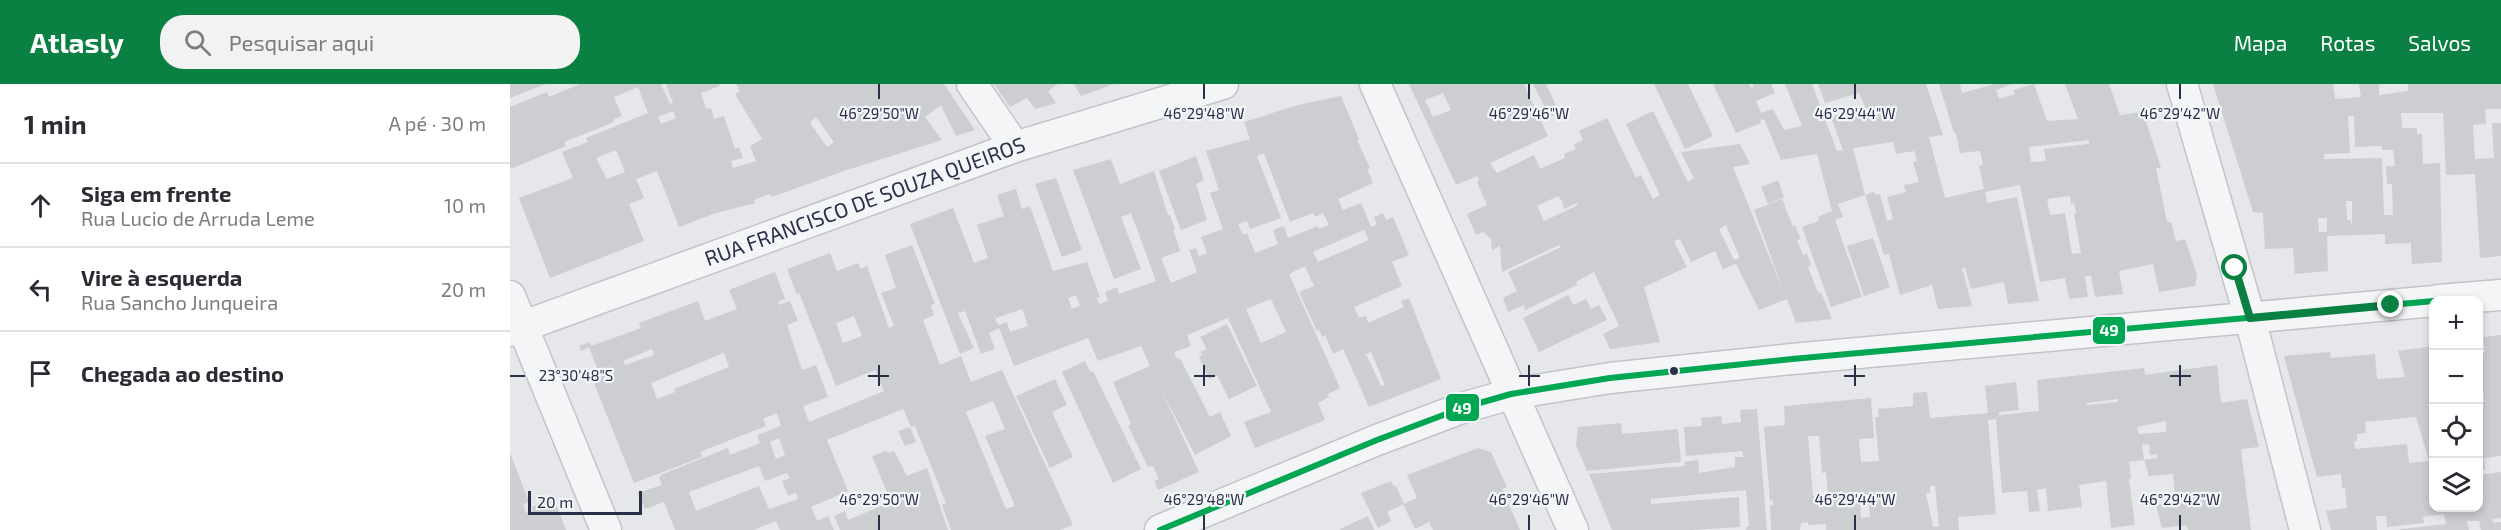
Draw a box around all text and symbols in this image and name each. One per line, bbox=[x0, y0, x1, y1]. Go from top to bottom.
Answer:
search box bbox=[160, 15, 580, 69]
text: Atlasly bbox=[30, 25, 124, 59]
icon: search bbox=[181, 26, 214, 59]
text: Pesquisar aqui bbox=[229, 29, 374, 55]
text: Mapa bbox=[2234, 30, 2287, 55]
text: Rotas bbox=[2320, 30, 2375, 55]
text: Salvos bbox=[2408, 30, 2471, 55]
text: 46°29'50"W bbox=[839, 104, 919, 122]
text: 46°29'48"W bbox=[1164, 104, 1244, 122]
text: 46°29'46"W bbox=[1489, 104, 1569, 122]
text: 46°29'44"W bbox=[1814, 104, 1896, 122]
text: 46°29'42"W bbox=[2140, 104, 2220, 122]
text: 1 min bbox=[24, 108, 87, 139]
text: A pé · 30 m bbox=[388, 111, 486, 135]
street label: RUA FRANCISCO DE SOUZA QUEIROS bbox=[701, 131, 1029, 271]
text: Siga em frente bbox=[81, 180, 231, 206]
icon: ahead bbox=[24, 189, 57, 222]
text: 10 m bbox=[444, 193, 486, 217]
text: Rua Lucio de Arruda Leme bbox=[81, 206, 315, 230]
route start bbox=[2221, 254, 2247, 280]
text: Vire à esquerda bbox=[81, 264, 242, 290]
icon: left bbox=[24, 273, 57, 306]
text: 20 m bbox=[441, 277, 486, 301]
text: Rua Sancho Junqueira bbox=[81, 290, 278, 314]
route end bbox=[2377, 291, 2403, 317]
map controls bbox=[2429, 296, 2483, 512]
button: + bbox=[2429, 296, 2483, 350]
line badge: 49 bbox=[2092, 316, 2126, 345]
text: 49 bbox=[2099, 320, 2119, 339]
button: − bbox=[2429, 350, 2483, 404]
icon: arrive bbox=[24, 357, 57, 390]
text: Chegada ao destino bbox=[81, 360, 284, 386]
unlabelled marker bbox=[1668, 365, 1680, 377]
text: 23°30'48"S bbox=[539, 366, 613, 384]
line badge: 49 bbox=[1445, 393, 1480, 422]
text: 49 bbox=[1452, 398, 1472, 417]
button: locate bbox=[2429, 404, 2483, 458]
button: layers bbox=[2429, 458, 2483, 512]
scale bar bbox=[528, 488, 642, 516]
text: 46°29'50"W bbox=[839, 490, 919, 508]
text: 46°29'48"W bbox=[1164, 490, 1244, 508]
text: 46°29'46"W bbox=[1489, 490, 1569, 508]
text: 46°29'44"W bbox=[1814, 490, 1896, 508]
text: 46°29'42"W bbox=[2140, 490, 2220, 508]
text: 20 m bbox=[537, 492, 573, 511]

